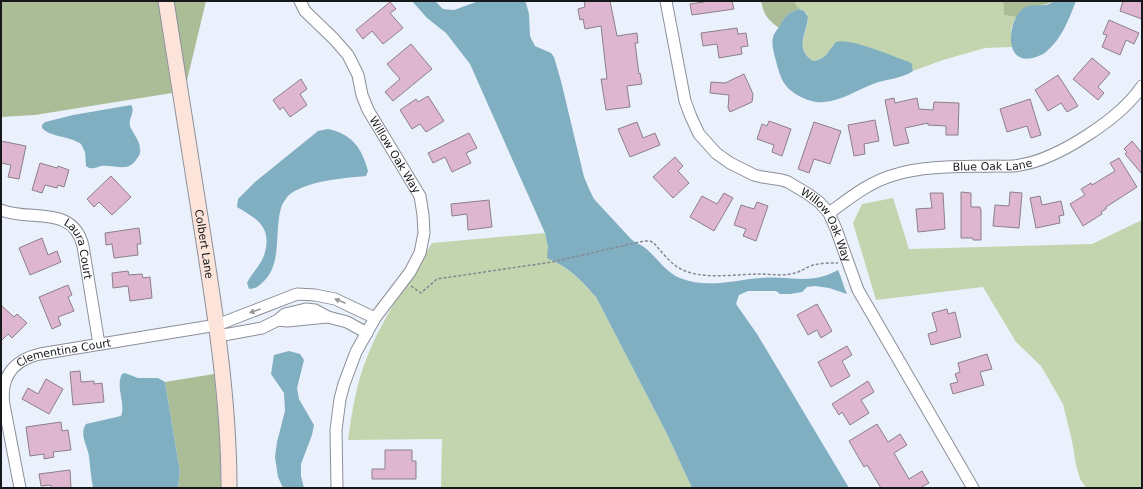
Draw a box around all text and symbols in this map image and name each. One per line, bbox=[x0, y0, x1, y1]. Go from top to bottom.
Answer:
street label: Willow Oak Way bbox=[367, 114, 424, 196]
street label: Blue Oak Lane bbox=[952, 156, 1034, 173]
street label: Willow Oak Way bbox=[798, 185, 854, 264]
street label: Colbert Lane bbox=[192, 208, 216, 280]
street label: Laura Court bbox=[62, 216, 95, 281]
one-way arrow bbox=[334, 298, 346, 304]
one-way arrow bbox=[248, 308, 260, 314]
street label: Clementina Court bbox=[14, 336, 113, 369]

